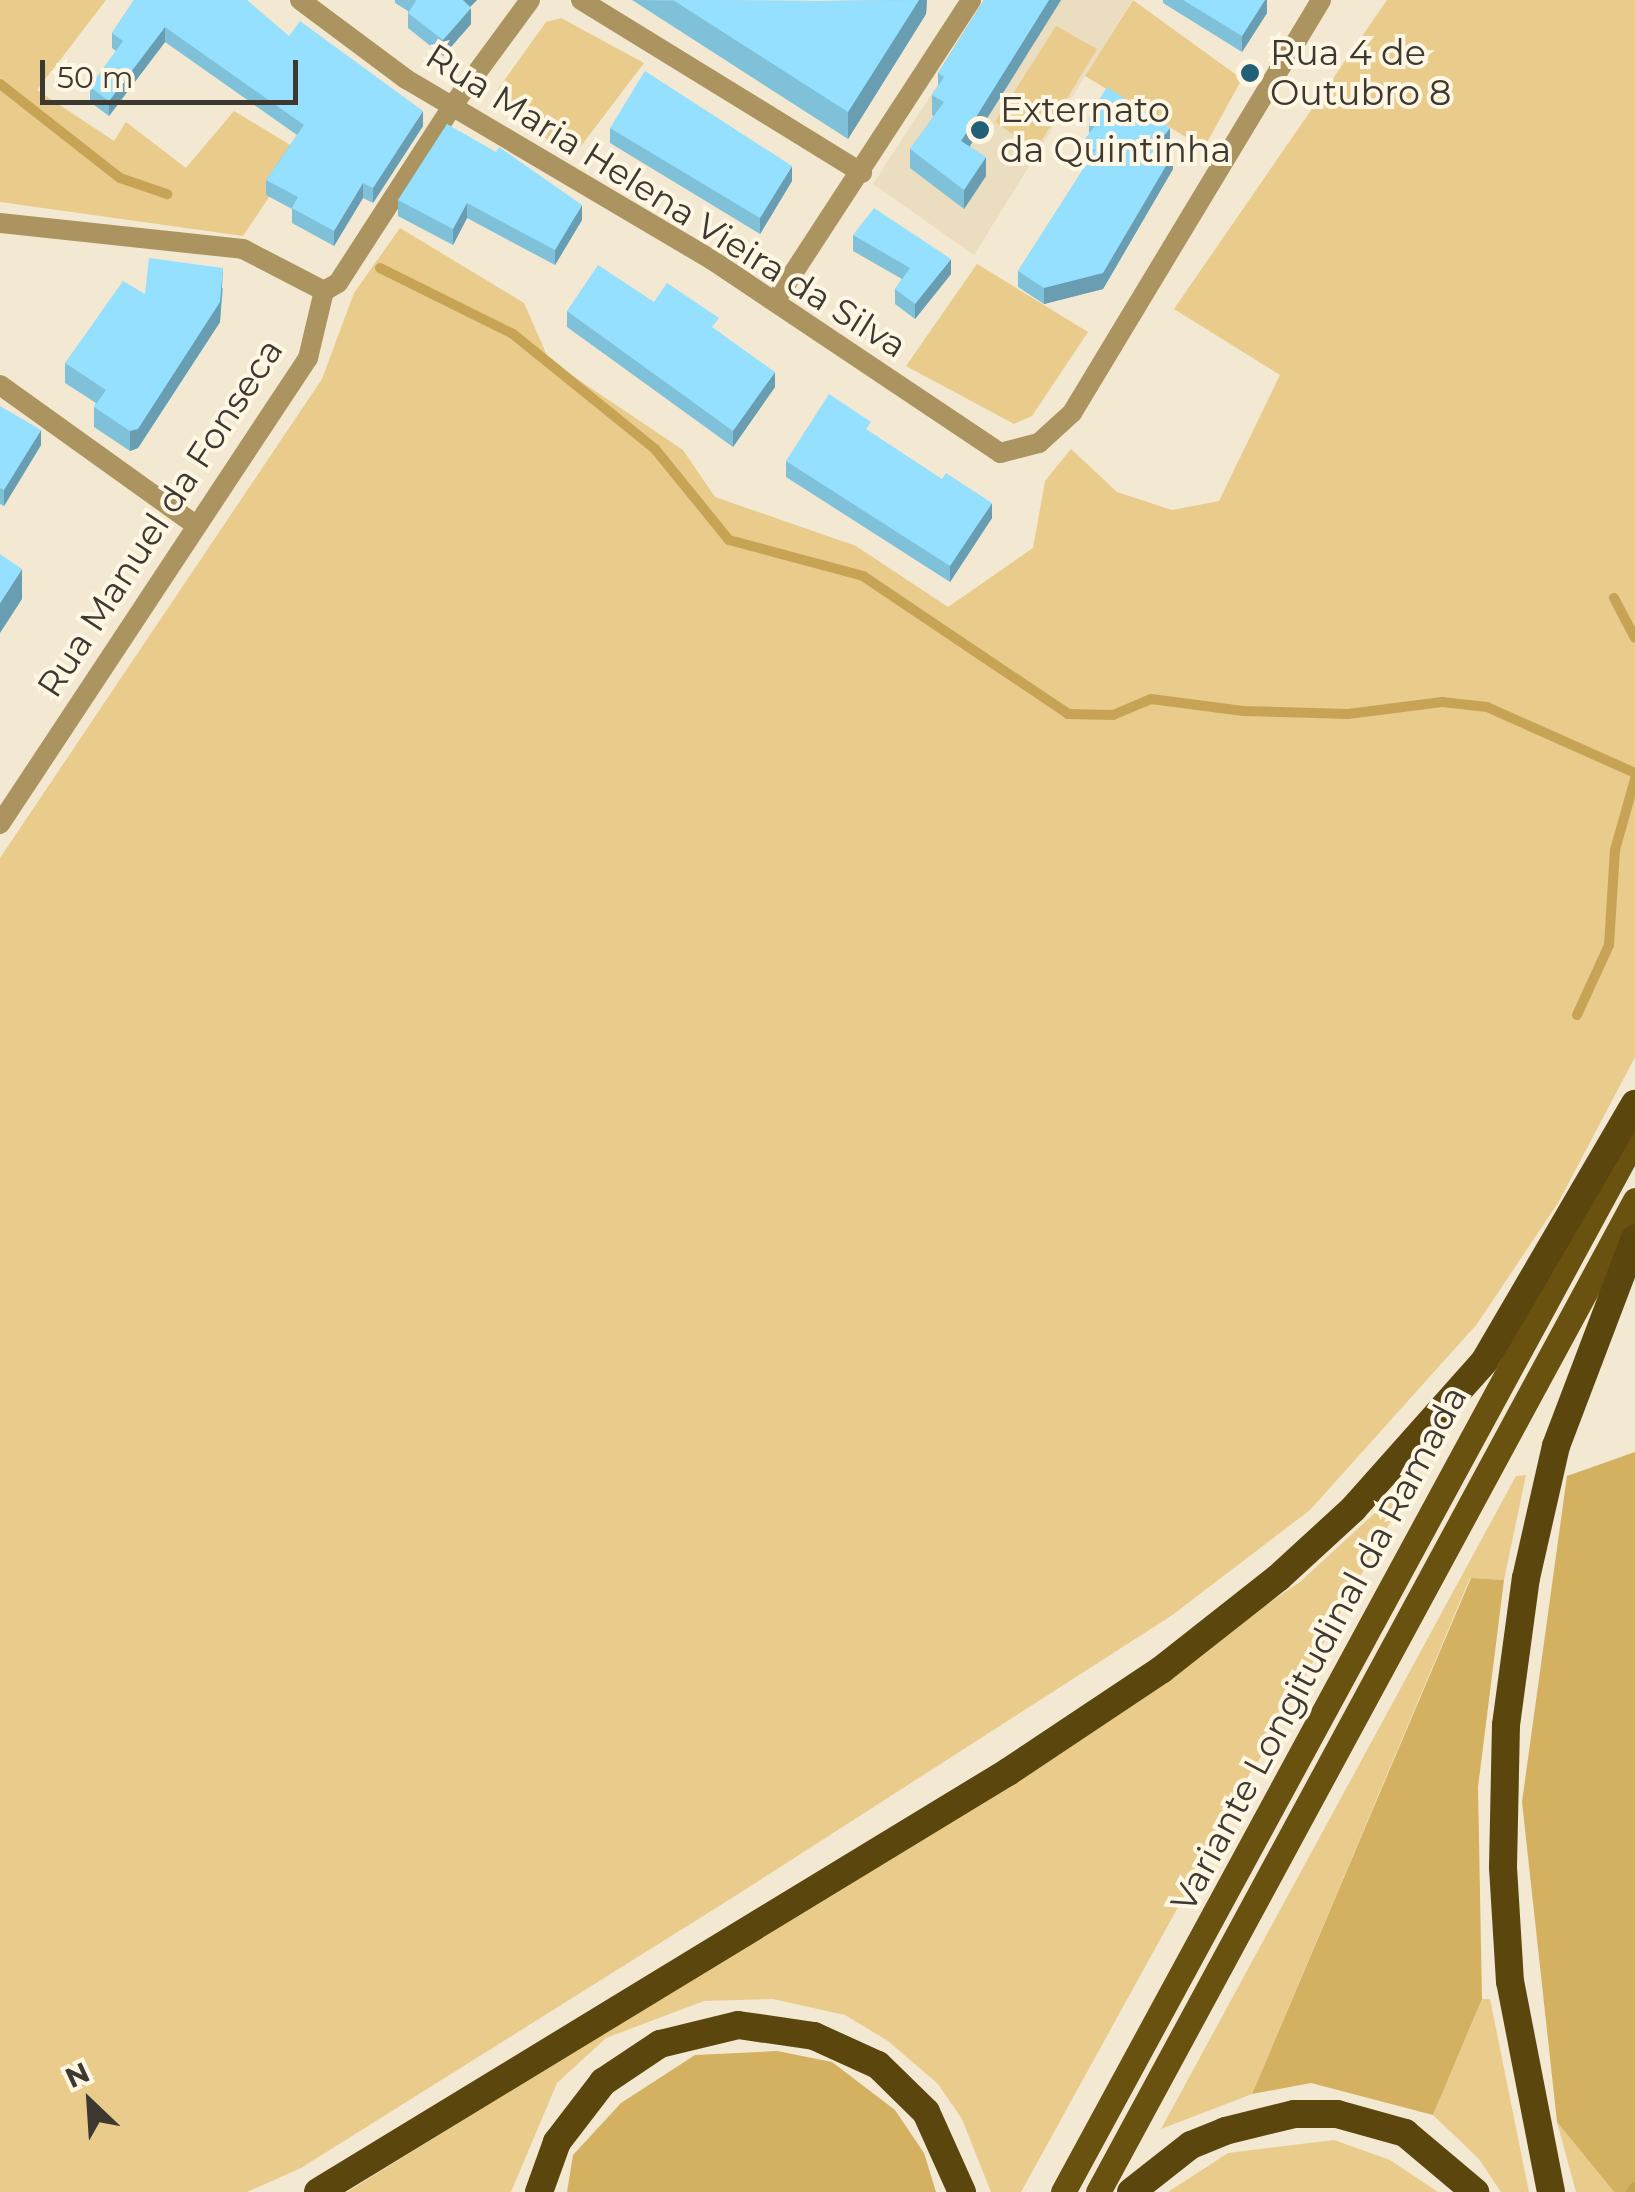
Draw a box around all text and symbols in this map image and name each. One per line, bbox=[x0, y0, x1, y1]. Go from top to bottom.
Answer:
place label: Rua 4 de Outubro 8 bbox=[1270, 32, 1451, 114]
street label: Rua Maria Helena Vieira da Silva bbox=[418, 35, 914, 367]
scale bar bbox=[45, 40, 302, 102]
text: 50 m bbox=[57, 59, 134, 96]
marker: Rua 4 de Outubro 8 bbox=[1239, 62, 1261, 84]
place label: Externato da Quintinha bbox=[1000, 89, 1231, 171]
marker: Externato da Quintinha bbox=[969, 119, 991, 141]
street label: Rua Manuel da Fonseca bbox=[28, 331, 292, 705]
street label: Variante Longitudinal da Ramada bbox=[1162, 1379, 1476, 1919]
north arrow bbox=[40, 2052, 140, 2152]
text: N bbox=[60, 2055, 95, 2095]

